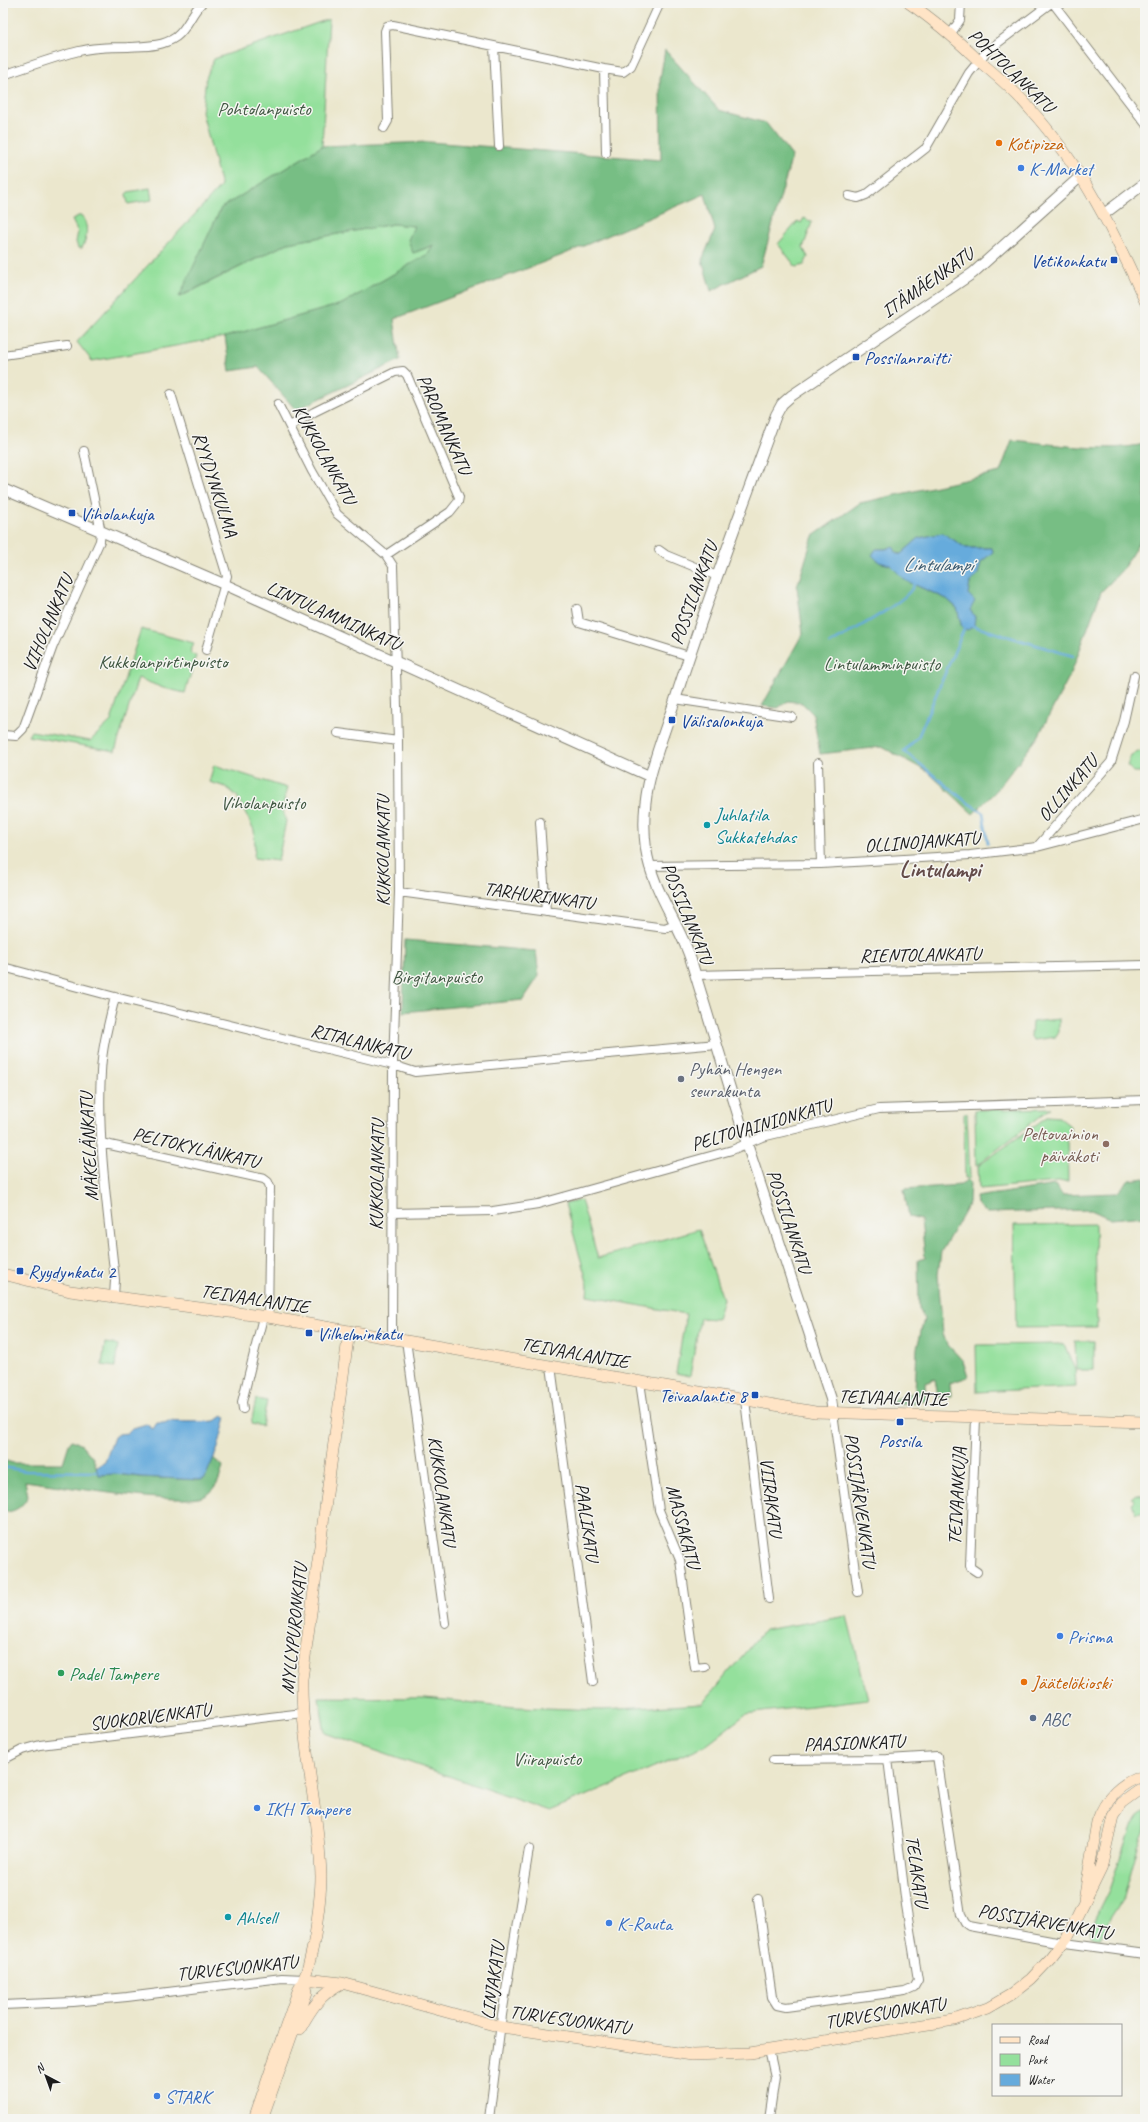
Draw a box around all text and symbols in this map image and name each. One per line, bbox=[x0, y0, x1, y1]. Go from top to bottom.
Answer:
street label: POHTOLANKATU bbox=[963, 24, 1062, 120]
park label: Pohtolanpuisto bbox=[217, 97, 312, 121]
place label: Kotipizza bbox=[1007, 132, 1065, 156]
marker: Kotipizza bbox=[994, 138, 1004, 148]
place label: K-Market bbox=[1029, 157, 1096, 181]
marker: K-Market bbox=[1016, 163, 1026, 173]
street label: ITÄMÄENKATU bbox=[877, 241, 981, 323]
place label: Vetikonkatu bbox=[1030, 249, 1108, 273]
marker: Vetikonkatu bbox=[1109, 255, 1119, 265]
place label: Possilanraitti bbox=[864, 346, 952, 370]
marker: Possilanraitti bbox=[851, 352, 861, 362]
street label: PAROMANKATU bbox=[411, 371, 478, 481]
street label: KUKKOLANKATU bbox=[287, 400, 363, 511]
street label: RYYDYNKULMA bbox=[187, 429, 243, 540]
place label: Viholankuja bbox=[80, 502, 155, 526]
marker: Viholankuja bbox=[67, 508, 77, 518]
street label: POSSILANKATU bbox=[664, 536, 725, 648]
water label: Lintulampi bbox=[903, 552, 978, 577]
street label: VIHOLANKATU bbox=[17, 569, 80, 675]
street label: LINTULAMMINKATU bbox=[263, 576, 407, 657]
park label: Kukkolanpirtinpuisto bbox=[99, 650, 230, 674]
park label: Lintulamminpuisto bbox=[824, 652, 941, 676]
place label: Välisalonkuja bbox=[680, 709, 764, 733]
marker: Välisalonkuja bbox=[667, 715, 677, 725]
street label: OLLINKATU bbox=[1032, 748, 1106, 827]
park label: Viholanpuisto bbox=[221, 791, 307, 815]
street label: KUKKOLANKATU bbox=[371, 793, 395, 906]
place label: Juhlatila Sukkatehdas bbox=[714, 803, 798, 849]
marker: Juhlatila Sukkatehdas bbox=[702, 820, 712, 830]
street label: OLLINOJANKATU bbox=[864, 826, 983, 858]
district label: Lintulampi bbox=[899, 855, 984, 884]
street label: POSSILANKATU bbox=[656, 859, 719, 970]
street label: TARHURINKATU bbox=[482, 876, 598, 916]
street label: RIENTOLANKATU bbox=[859, 942, 984, 968]
park label: Birgitanpuisto bbox=[392, 965, 484, 989]
street label: RITALANKATU bbox=[308, 1018, 414, 1066]
place label: Pyhän Hengen seurakunta bbox=[689, 1057, 782, 1103]
marker: Pyhän Hengen seurakunta bbox=[676, 1074, 686, 1084]
street label: MÄKELÄNKATU bbox=[74, 1089, 104, 1202]
street label: PELTOVAINIONKATU bbox=[688, 1093, 837, 1156]
street label: KUKKOLANKATU bbox=[364, 1117, 390, 1230]
street label: PELTOKYLÄNKATU bbox=[130, 1122, 264, 1175]
place label: Peltovainion päiväkoti bbox=[1022, 1122, 1100, 1168]
marker: Peltovainion päiväkoti bbox=[1101, 1139, 1111, 1149]
street label: POSSILANKATU bbox=[761, 1167, 818, 1279]
place label: Ryydynkatu 2 bbox=[28, 1260, 117, 1284]
marker: Ryydynkatu 2 bbox=[15, 1266, 25, 1276]
street label: TEIVAALANTIE bbox=[199, 1279, 313, 1320]
place label: Vilhelminkatu bbox=[317, 1322, 404, 1346]
marker: Vilhelminkatu bbox=[304, 1328, 314, 1338]
street label: TEIVAALANTIE bbox=[519, 1332, 633, 1375]
place label: Teivaalantie 8 bbox=[659, 1384, 749, 1408]
street label: TEIVAALANTIE bbox=[838, 1384, 951, 1412]
marker: Teivaalantie 8 bbox=[750, 1390, 760, 1400]
marker: Possila bbox=[895, 1417, 905, 1427]
place label: Possila bbox=[879, 1429, 923, 1453]
street label: POSSIJÄRVENKATU bbox=[839, 1431, 882, 1572]
street label: KUKKOLANKATU bbox=[422, 1435, 462, 1550]
street label: TEIVAANKUJA bbox=[942, 1446, 972, 1546]
street label: VIIRAKATU bbox=[754, 1456, 788, 1541]
street label: PAALIKATU bbox=[570, 1482, 605, 1565]
street label: MASSAKATU bbox=[660, 1482, 707, 1574]
street label: MYLLYPURONKATU bbox=[275, 1559, 313, 1695]
place label: Prisma bbox=[1068, 1625, 1113, 1649]
marker: Prisma bbox=[1055, 1631, 1065, 1641]
place label: Padel Tampere bbox=[69, 1662, 160, 1686]
marker: Padel Tampere bbox=[56, 1668, 66, 1678]
place label: Jäätelökioski bbox=[1031, 1671, 1114, 1695]
marker: Jäätelökioski bbox=[1019, 1677, 1029, 1687]
street label: SUOKORVENKATU bbox=[88, 1697, 215, 1736]
place label: ABC bbox=[1041, 1707, 1072, 1731]
marker: ABC bbox=[1028, 1713, 1038, 1723]
street label: PAASIONKATU bbox=[803, 1729, 908, 1757]
park label: Viirapuisto bbox=[513, 1747, 582, 1771]
place label: IKH Tampere bbox=[265, 1797, 352, 1821]
marker: IKH Tampere bbox=[252, 1803, 262, 1813]
street label: TELAKATU bbox=[900, 1834, 934, 1912]
street label: POSSIJÄRVENKATU bbox=[976, 1898, 1116, 1946]
place label: Ahlsell bbox=[236, 1906, 281, 1930]
marker: Ahlsell bbox=[223, 1912, 233, 1922]
place label: K-Rauta bbox=[617, 1912, 674, 1936]
marker: K-Rauta bbox=[604, 1918, 614, 1928]
street label: LINJAKATU bbox=[476, 1937, 511, 2021]
street label: TURVESUONKATU bbox=[176, 1949, 301, 1986]
street label: TURVESUONKATU bbox=[823, 1991, 950, 2034]
street label: TURVESUONKATU bbox=[508, 2000, 634, 2041]
legend bbox=[992, 2024, 1122, 2096]
text: Road bbox=[1028, 2032, 1050, 2048]
text: Park bbox=[1028, 2052, 1049, 2068]
north arrow bbox=[26, 2056, 66, 2096]
text: N bbox=[32, 2060, 48, 2076]
text: Water bbox=[1028, 2072, 1056, 2088]
place label: STARK bbox=[165, 2085, 214, 2109]
marker: STARK bbox=[152, 2091, 162, 2101]

